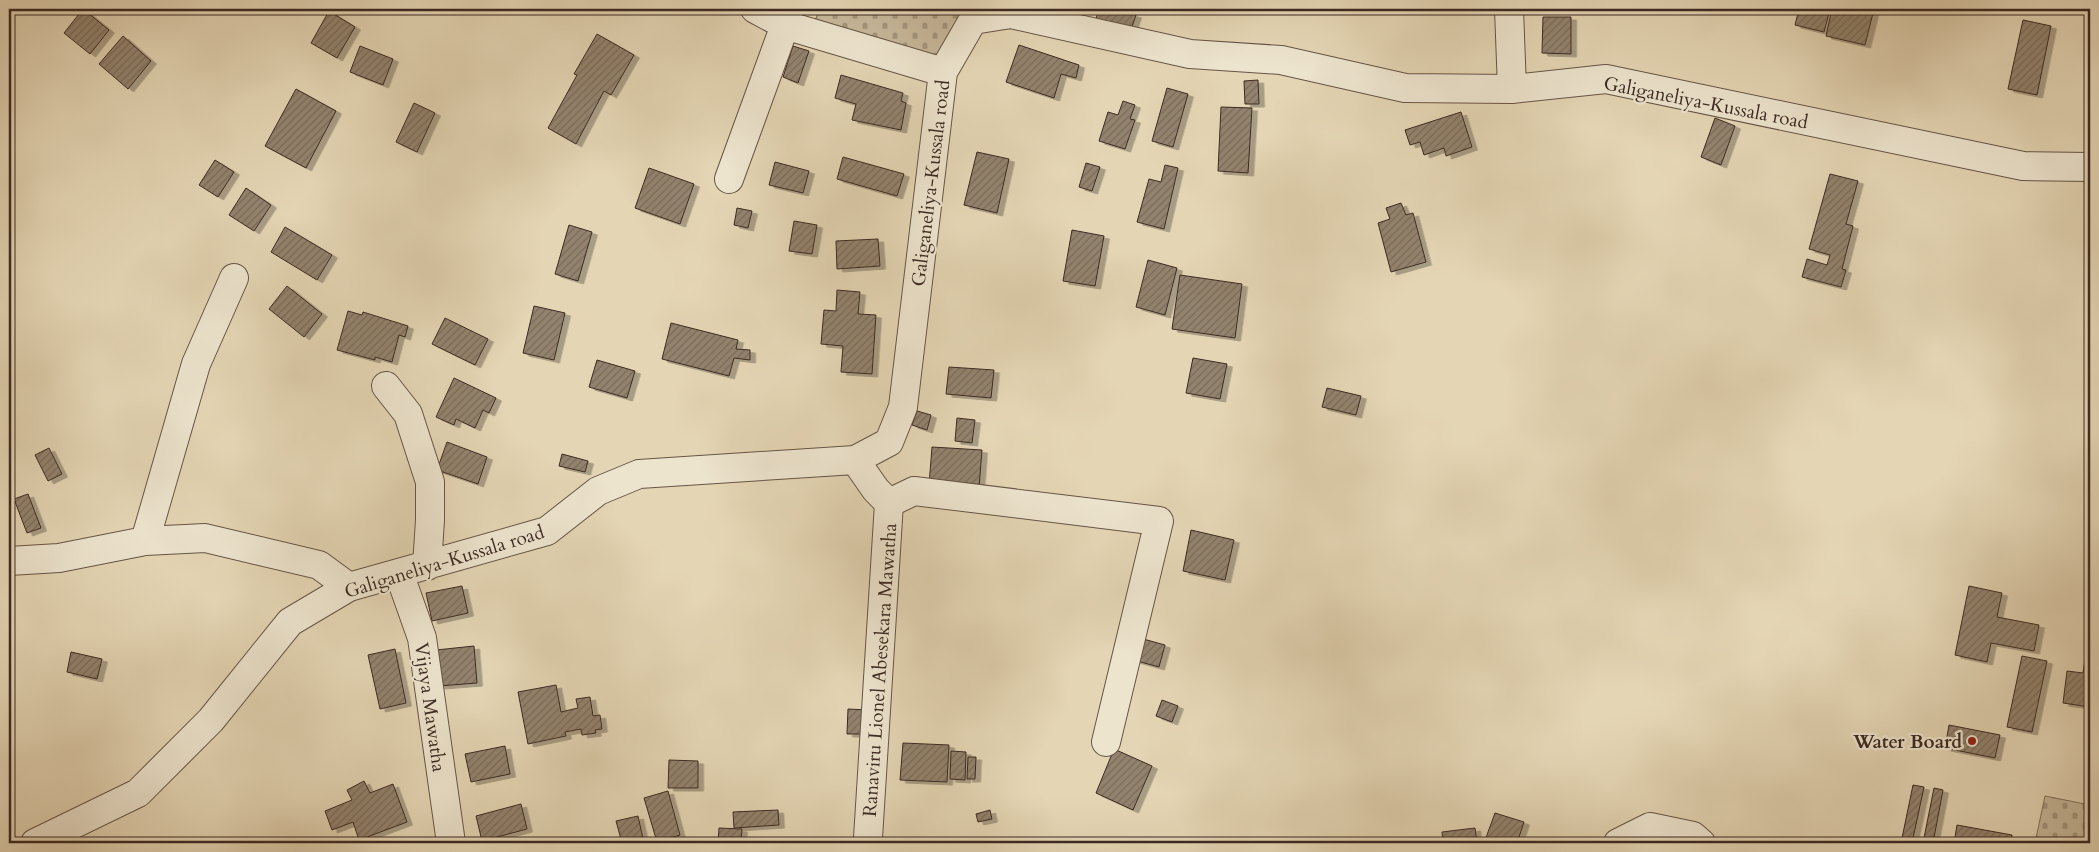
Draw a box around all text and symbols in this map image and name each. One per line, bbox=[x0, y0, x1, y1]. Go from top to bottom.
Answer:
street label: Galiganeliya-Kussala road bbox=[1601, 70, 1810, 136]
street label: Galiganeliya-Kussala road bbox=[905, 78, 957, 288]
street label: Galiganeliya-Kussala road bbox=[341, 519, 547, 605]
street label: Ranaviru Lionel Abesekara Mawatha bbox=[857, 522, 903, 818]
street label: Vijaya Mawatha bbox=[408, 641, 452, 774]
place label: Water Board bbox=[1852, 729, 1962, 755]
marker: Water Board bbox=[1966, 735, 1978, 747]

